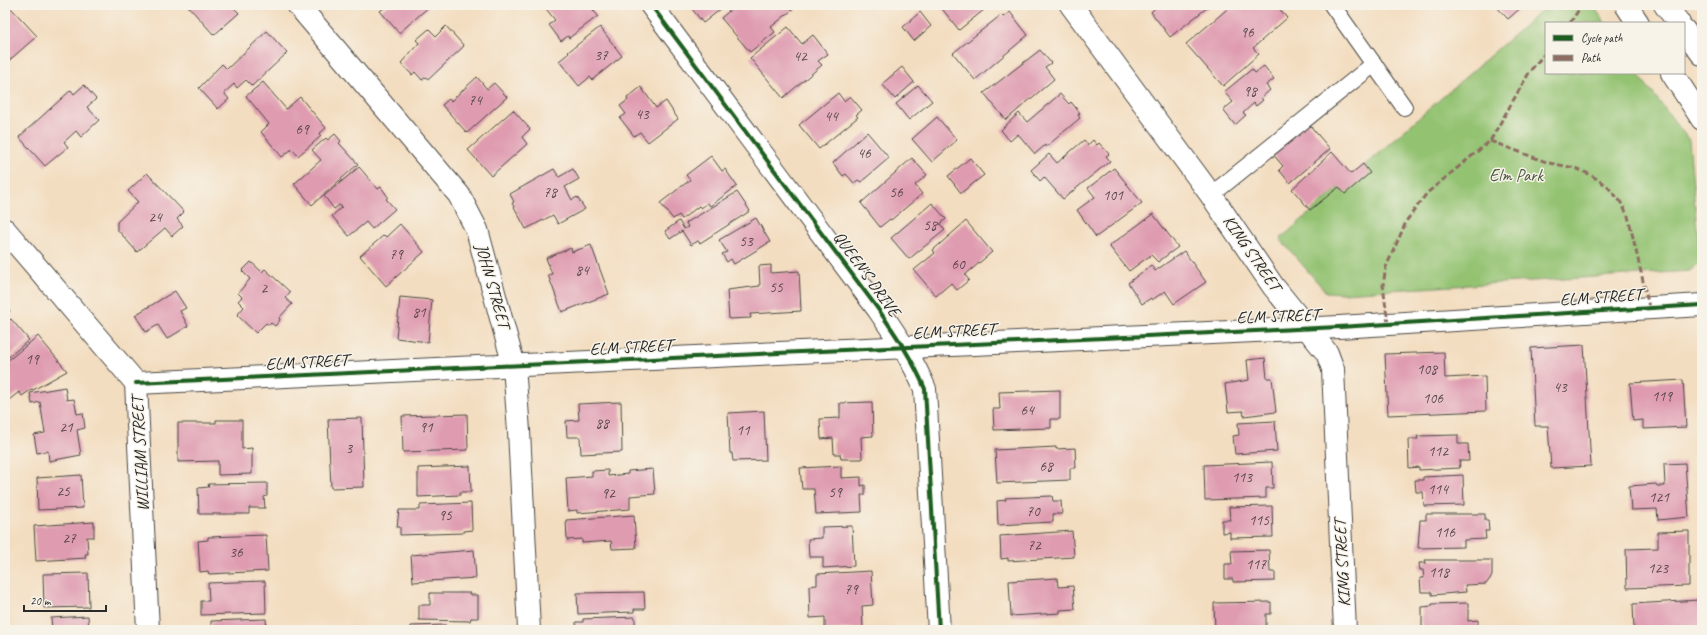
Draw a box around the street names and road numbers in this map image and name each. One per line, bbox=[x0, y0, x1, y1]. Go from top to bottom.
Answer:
street label: KING STREET bbox=[1218, 211, 1288, 298]
street label: QUEEN'S DRIVE bbox=[829, 227, 907, 323]
street label: JOHN STREET bbox=[471, 240, 516, 334]
street label: ELM STREET bbox=[1559, 283, 1647, 310]
street label: ELM STREET bbox=[1236, 304, 1324, 328]
street label: ELM STREET bbox=[912, 318, 1000, 344]
street label: ELM STREET bbox=[589, 334, 677, 360]
street label: ELM STREET bbox=[265, 349, 353, 375]
street label: WILLIAM STREET bbox=[126, 392, 153, 512]
street label: KING STREET bbox=[1329, 516, 1355, 607]

